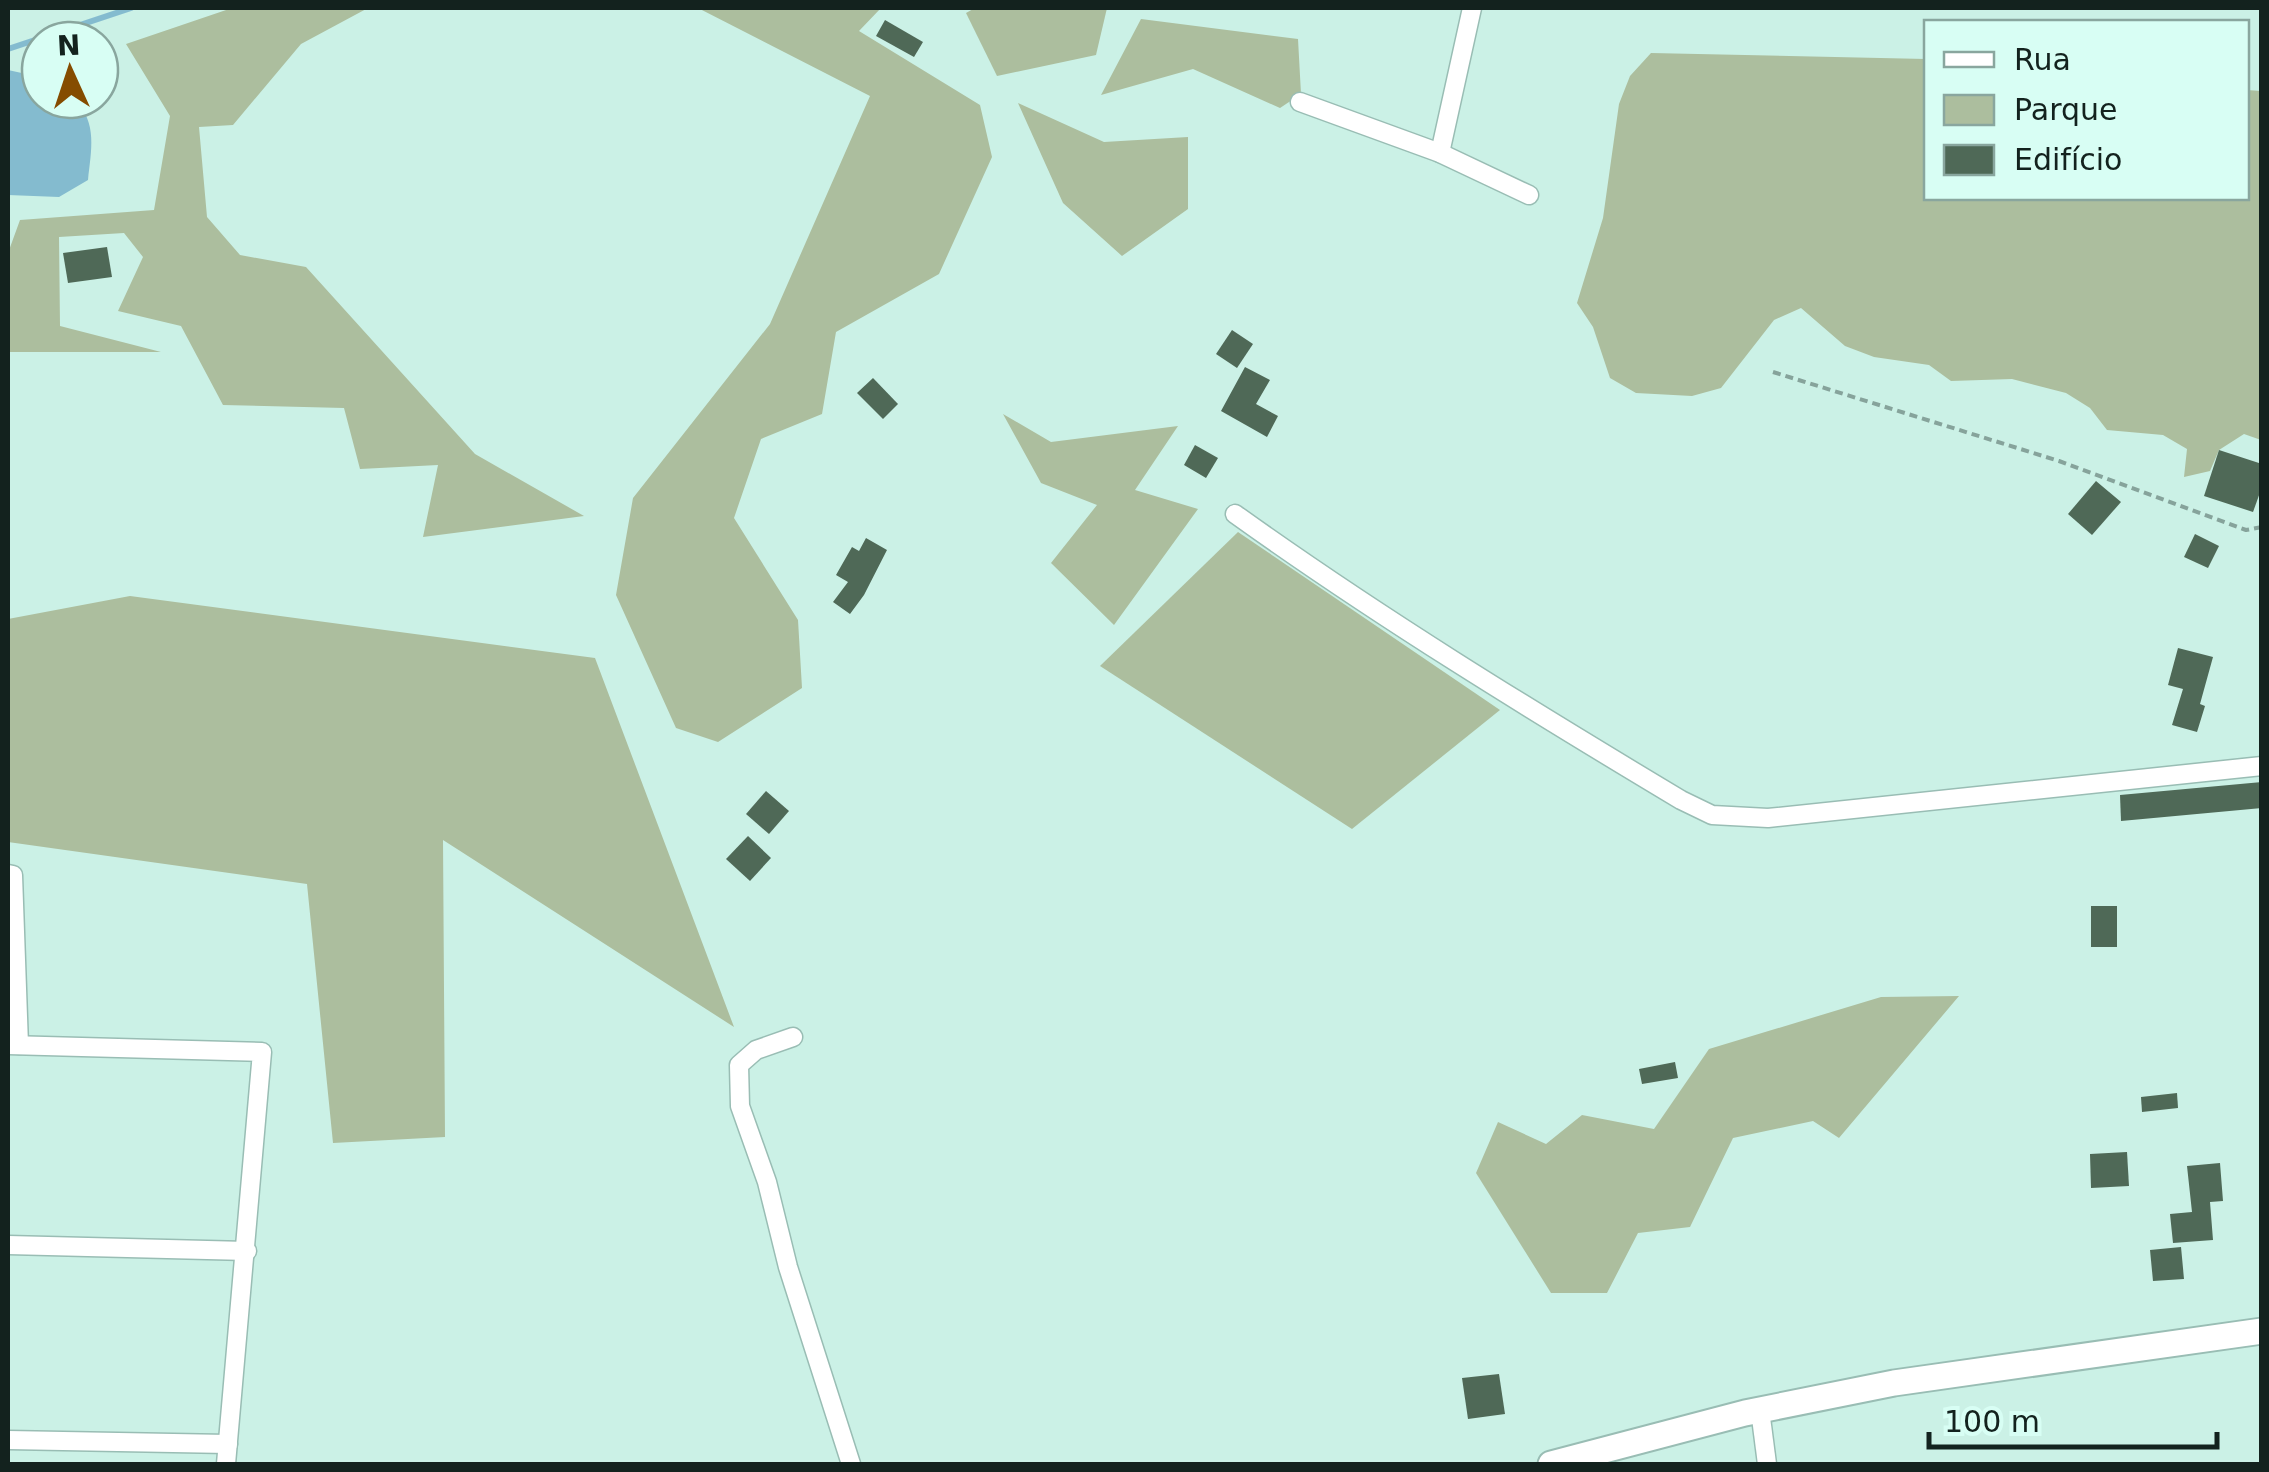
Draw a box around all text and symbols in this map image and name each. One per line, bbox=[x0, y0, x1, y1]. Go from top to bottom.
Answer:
north arrow bbox=[20, 20, 120, 120]
legend bbox=[1924, 20, 2249, 200]
text: N bbox=[56, 28, 81, 63]
text: Rua bbox=[2014, 42, 2071, 77]
text: Parque bbox=[2014, 92, 2117, 127]
text: Edifício bbox=[2014, 142, 2122, 177]
scale bar bbox=[1929, 1387, 2216, 1449]
text: 100 m bbox=[1944, 1404, 2040, 1439]

